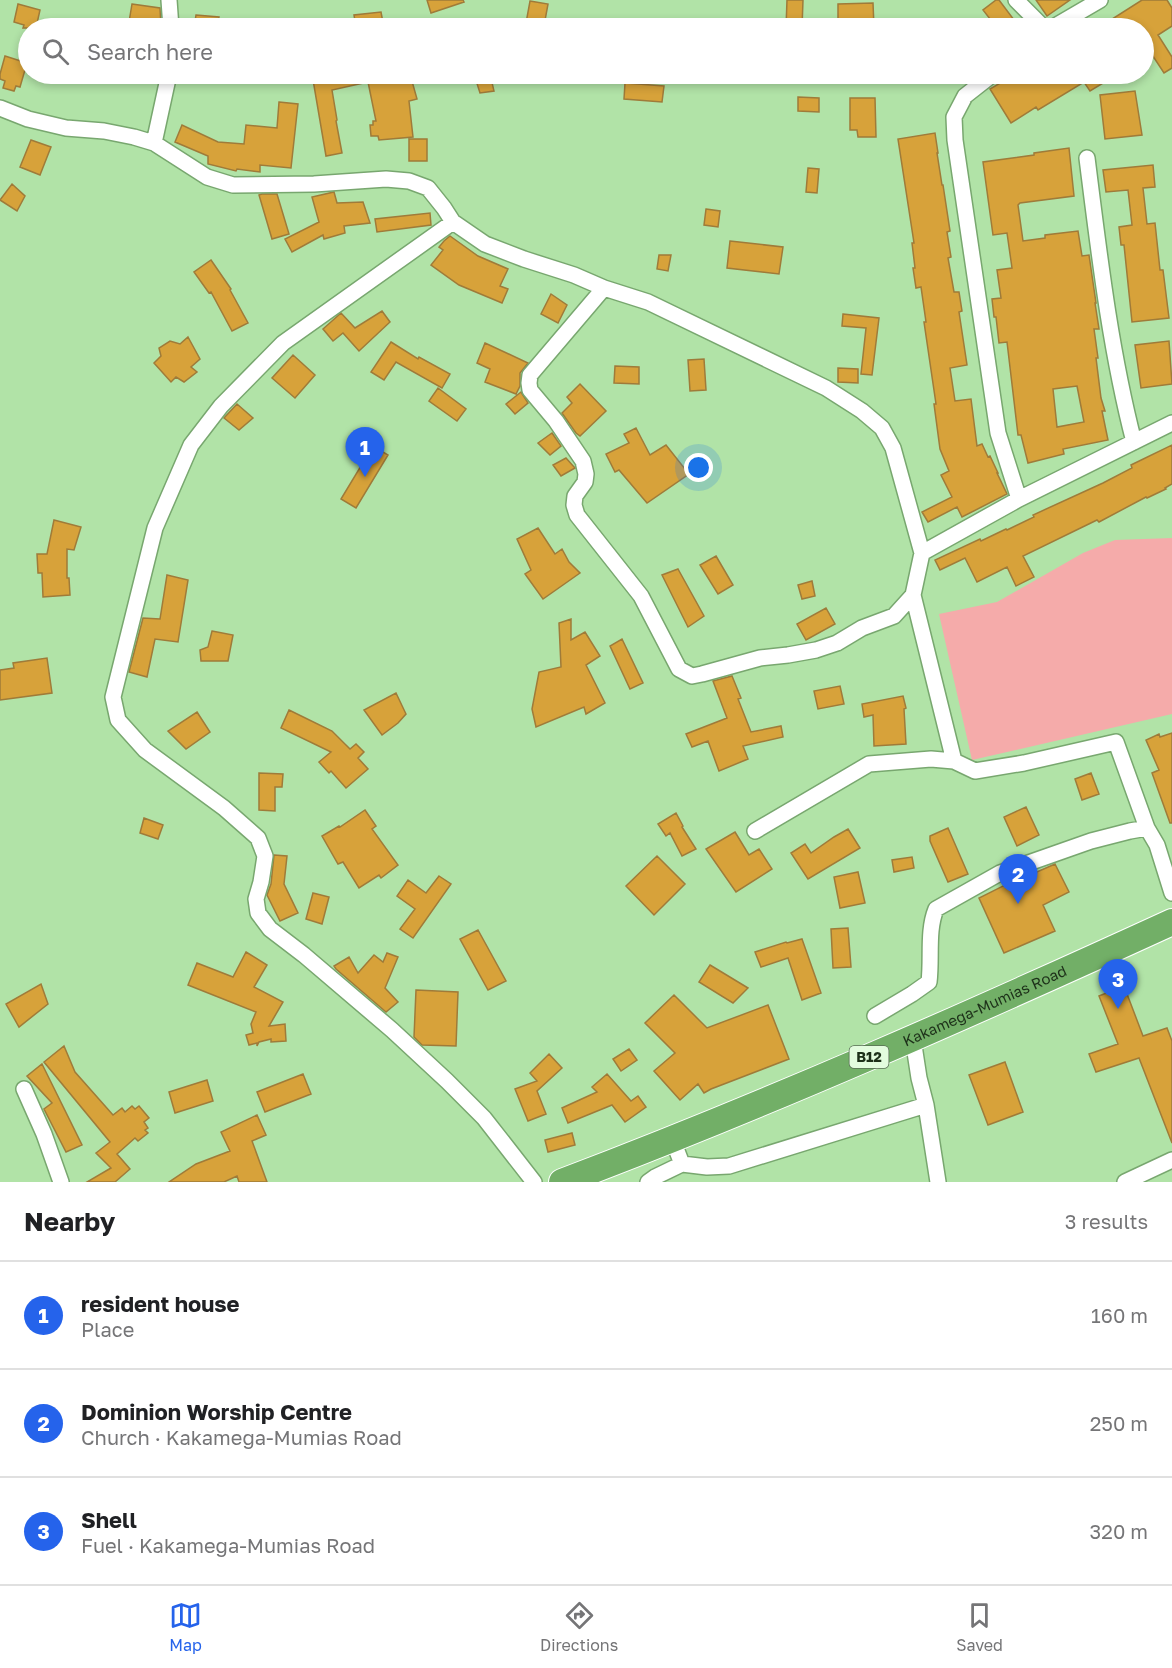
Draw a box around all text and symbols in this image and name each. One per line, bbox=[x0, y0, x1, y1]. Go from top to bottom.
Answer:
search box bbox=[18, 18, 1154, 84]
icon: search bbox=[39, 35, 72, 68]
text: Search here bbox=[87, 38, 213, 65]
pin: 1 bbox=[346, 428, 385, 477]
your location bbox=[684, 453, 713, 482]
pin: 2 bbox=[998, 854, 1038, 904]
pin: 3 bbox=[1098, 960, 1138, 1009]
street label: Kakamega-Mumias Road bbox=[900, 961, 1069, 1049]
road number: B12 bbox=[850, 1046, 888, 1068]
text: Nearby bbox=[24, 1206, 115, 1237]
text: 3 results bbox=[1065, 1209, 1148, 1233]
text: resident house bbox=[81, 1290, 240, 1317]
text: 1 bbox=[38, 1303, 49, 1327]
text: 160 m bbox=[1091, 1303, 1148, 1327]
text: Place bbox=[81, 1317, 134, 1341]
text: Dominion Worship Centre bbox=[81, 1398, 352, 1425]
text: 2 bbox=[37, 1411, 50, 1435]
text: 250 m bbox=[1090, 1411, 1148, 1435]
text: Church · Kakamega-Mumias Road bbox=[81, 1425, 402, 1449]
text: Shell bbox=[81, 1506, 137, 1533]
text: 3 bbox=[37, 1519, 50, 1543]
text: 320 m bbox=[1090, 1519, 1148, 1543]
text: Fuel · Kakamega-Mumias Road bbox=[81, 1533, 375, 1557]
tab: Map bbox=[169, 1599, 202, 1655]
tab: Directions bbox=[540, 1599, 618, 1655]
tab: Saved bbox=[956, 1599, 1003, 1655]

